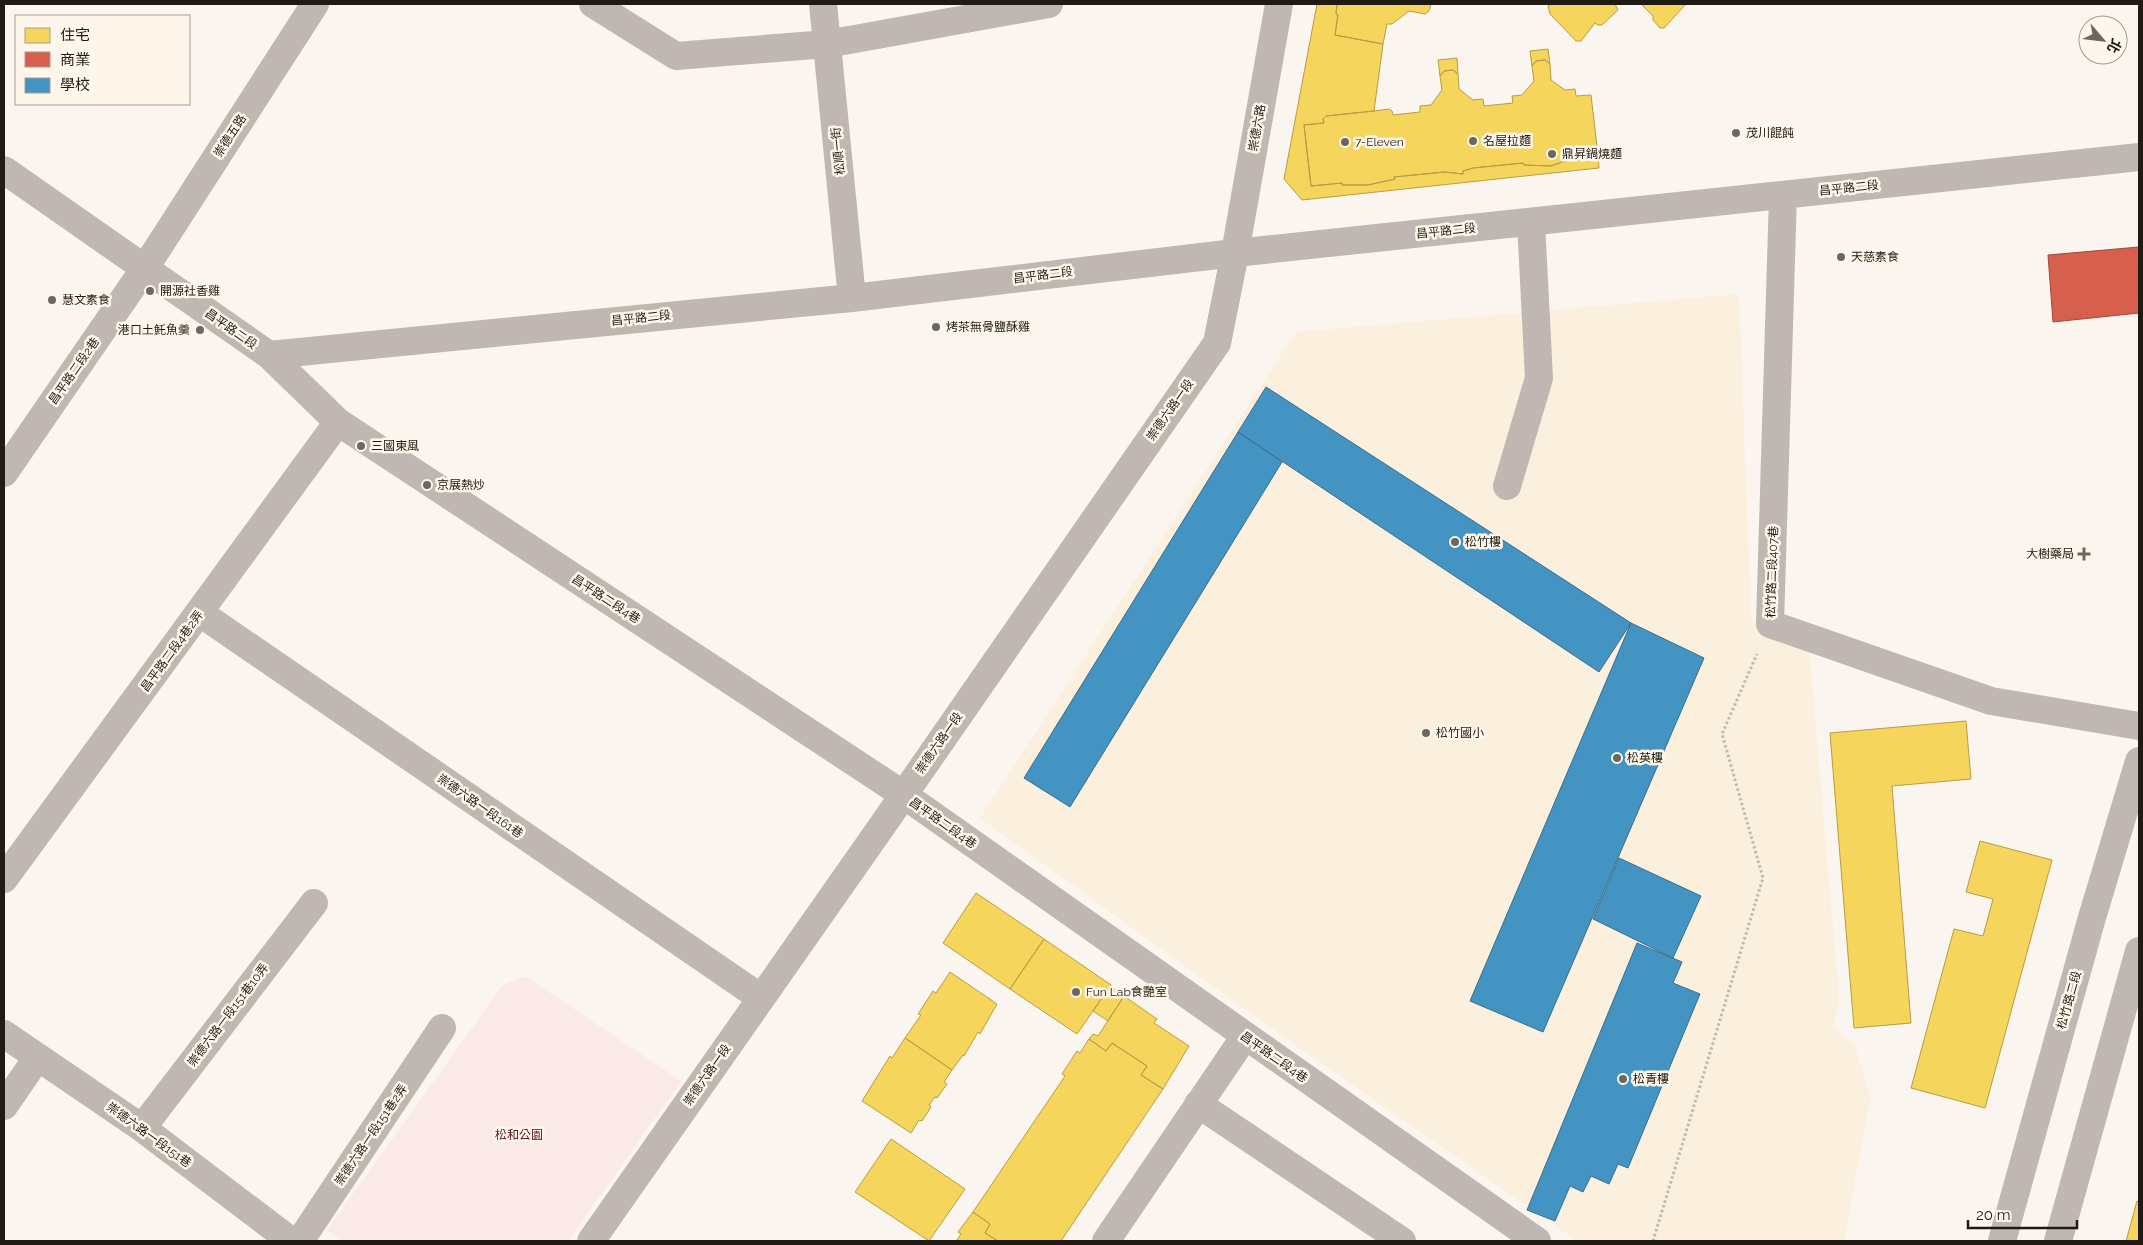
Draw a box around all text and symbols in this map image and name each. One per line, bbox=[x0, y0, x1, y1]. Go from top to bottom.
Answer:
legend bbox=[15, 15, 190, 105]
north arrow bbox=[2078, 15, 2128, 65]
text: 住宅 bbox=[60, 26, 90, 44]
text: 北 bbox=[2104, 36, 2125, 56]
text: 商業 bbox=[60, 51, 90, 69]
text: 學校 bbox=[60, 76, 90, 94]
street label: 崇德六路 bbox=[1246, 103, 1268, 153]
street label: 崇德五路 bbox=[211, 112, 249, 160]
street label: 松順一街 bbox=[829, 126, 847, 176]
place label: 茂川餛飩 bbox=[1746, 126, 1794, 140]
marker: 茂川餛飩 bbox=[1730, 127, 1742, 139]
place label: 名屋拉麵 bbox=[1483, 134, 1531, 148]
place label: 7-Eleven bbox=[1355, 135, 1404, 149]
marker: 名屋拉麵 bbox=[1467, 135, 1479, 147]
marker: 7-Eleven bbox=[1339, 136, 1351, 148]
place label: 鼎昇鍋燒麵 bbox=[1562, 147, 1622, 161]
marker: 鼎昇鍋燒麵 bbox=[1546, 148, 1558, 160]
street label: 昌平路二段 bbox=[1818, 178, 1880, 198]
street label: 昌平路二段 bbox=[1415, 221, 1477, 241]
place label: 天慈素食 bbox=[1851, 250, 1899, 264]
marker: 天慈素食 bbox=[1835, 251, 1847, 263]
street label: 昌平路二段 bbox=[1012, 264, 1074, 286]
place label: 開源社香雞 bbox=[160, 284, 220, 298]
marker: 開源社香雞 bbox=[144, 285, 156, 297]
place label: 慧文素食 bbox=[62, 293, 110, 307]
marker: 慧文素食 bbox=[46, 294, 58, 306]
street label: 昌平路二段 bbox=[202, 306, 260, 352]
street label: 昌平路二段 bbox=[610, 308, 672, 328]
place label: 烤茶無骨鹽酥雞 bbox=[946, 320, 1030, 334]
marker: 烤茶無骨鹽酥雞 bbox=[930, 321, 942, 333]
place label: 港口土魠魚羹 bbox=[118, 323, 190, 337]
marker: 港口土魠魚羹 bbox=[194, 324, 206, 336]
street label: 昌平路二段2巷 bbox=[46, 335, 102, 407]
street label: 崇德六路一段 bbox=[1144, 376, 1196, 444]
place label: 三國東風 bbox=[371, 439, 419, 453]
marker: 三國東風 bbox=[355, 440, 367, 452]
place label: 京展熱炒 bbox=[437, 478, 485, 492]
marker: 京展熱炒 bbox=[421, 479, 433, 491]
street label: 松竹路二段407巷 bbox=[1763, 526, 1781, 618]
place label: 松竹樓 bbox=[1465, 535, 1501, 549]
marker: 松竹樓 bbox=[1449, 536, 1461, 548]
place label: 大樹藥局 bbox=[2026, 547, 2074, 561]
marker: 大樹藥局 bbox=[2078, 548, 2090, 560]
street label: 昌平路二段4巷 bbox=[569, 572, 643, 626]
street label: 昌平路二段4巷2弄 bbox=[138, 608, 206, 694]
street label: 崇德六路一段 bbox=[913, 709, 965, 777]
place label: 松竹國小 bbox=[1436, 726, 1484, 740]
marker: 松竹國小 bbox=[1420, 727, 1432, 739]
place label: 松英樓 bbox=[1627, 751, 1663, 765]
marker: 松英樓 bbox=[1611, 752, 1623, 764]
street label: 崇德六路一段161巷 bbox=[434, 771, 526, 841]
street label: 昌平路二段4巷 bbox=[907, 795, 979, 851]
street label: 崇德六路一段151巷10弄 bbox=[185, 961, 271, 1069]
street label: 松竹路二段 bbox=[2054, 969, 2084, 1031]
place label: Fun Lab食艷室 bbox=[1086, 985, 1167, 999]
marker: Fun Lab食艷室 bbox=[1070, 986, 1082, 998]
street label: 昌平路二段4巷 bbox=[1238, 1029, 1310, 1085]
street label: 崇德六路一段 bbox=[681, 1041, 733, 1109]
place label: 松青樓 bbox=[1633, 1072, 1669, 1086]
marker: 松青樓 bbox=[1617, 1073, 1629, 1085]
street label: 崇德六路一段151巷2弄 bbox=[332, 1082, 410, 1188]
street label: 崇德六路一段151巷 bbox=[104, 1100, 194, 1170]
park label: 松和公園 bbox=[495, 1128, 543, 1142]
scale bar bbox=[1968, 1198, 2077, 1230]
text: 20 m bbox=[1976, 1206, 2011, 1224]

